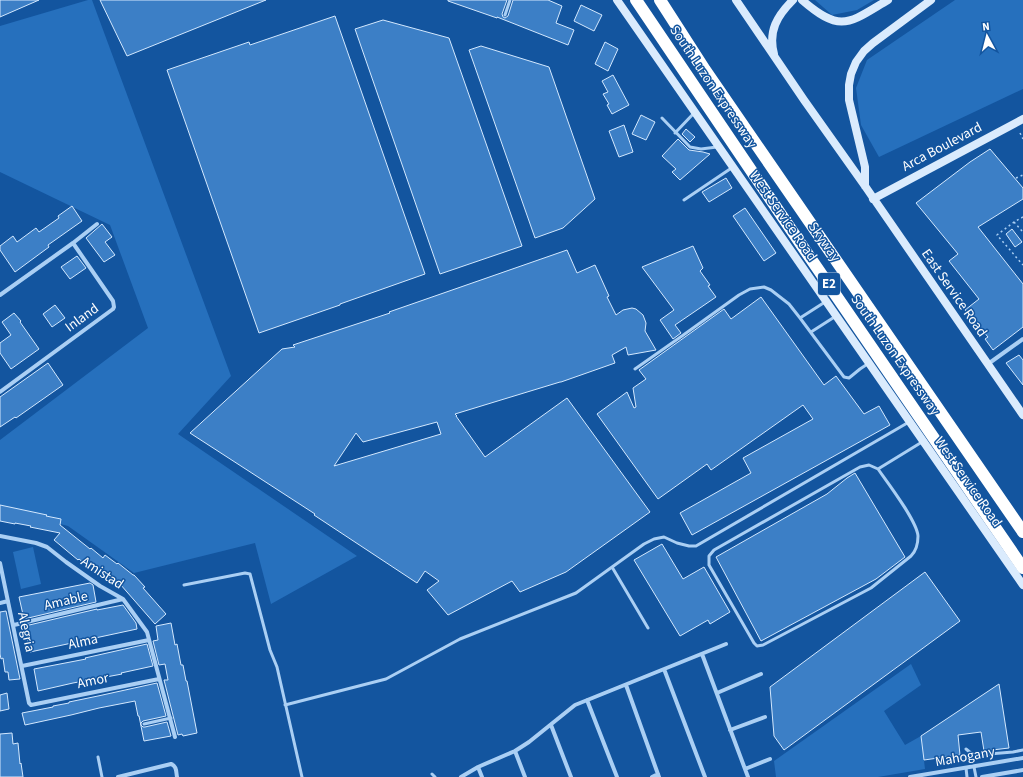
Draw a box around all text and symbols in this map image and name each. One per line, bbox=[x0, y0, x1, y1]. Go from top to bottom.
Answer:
north arrow bbox=[967, 16, 1007, 56]
text: N bbox=[981, 19, 990, 34]
street label: South Luzon Expressway bbox=[664, 22, 762, 153]
street label: Arca Boulevard bbox=[898, 117, 986, 177]
street label: West Service Road bbox=[744, 167, 822, 265]
street label: Skyway bbox=[803, 218, 845, 266]
street label: East Service Road bbox=[916, 245, 992, 341]
road number: E2 bbox=[818, 273, 840, 295]
street label: South Luzon Expressway bbox=[846, 290, 945, 420]
street label: Inland bbox=[61, 299, 103, 337]
street label: West Service Road bbox=[929, 433, 1007, 531]
street label: Amistad bbox=[77, 552, 127, 594]
street label: Amable bbox=[42, 586, 90, 616]
street label: Alegria bbox=[12, 610, 40, 654]
street label: Alma bbox=[66, 629, 100, 655]
street label: Amor bbox=[75, 668, 111, 694]
street label: Mahogany bbox=[933, 742, 997, 772]

